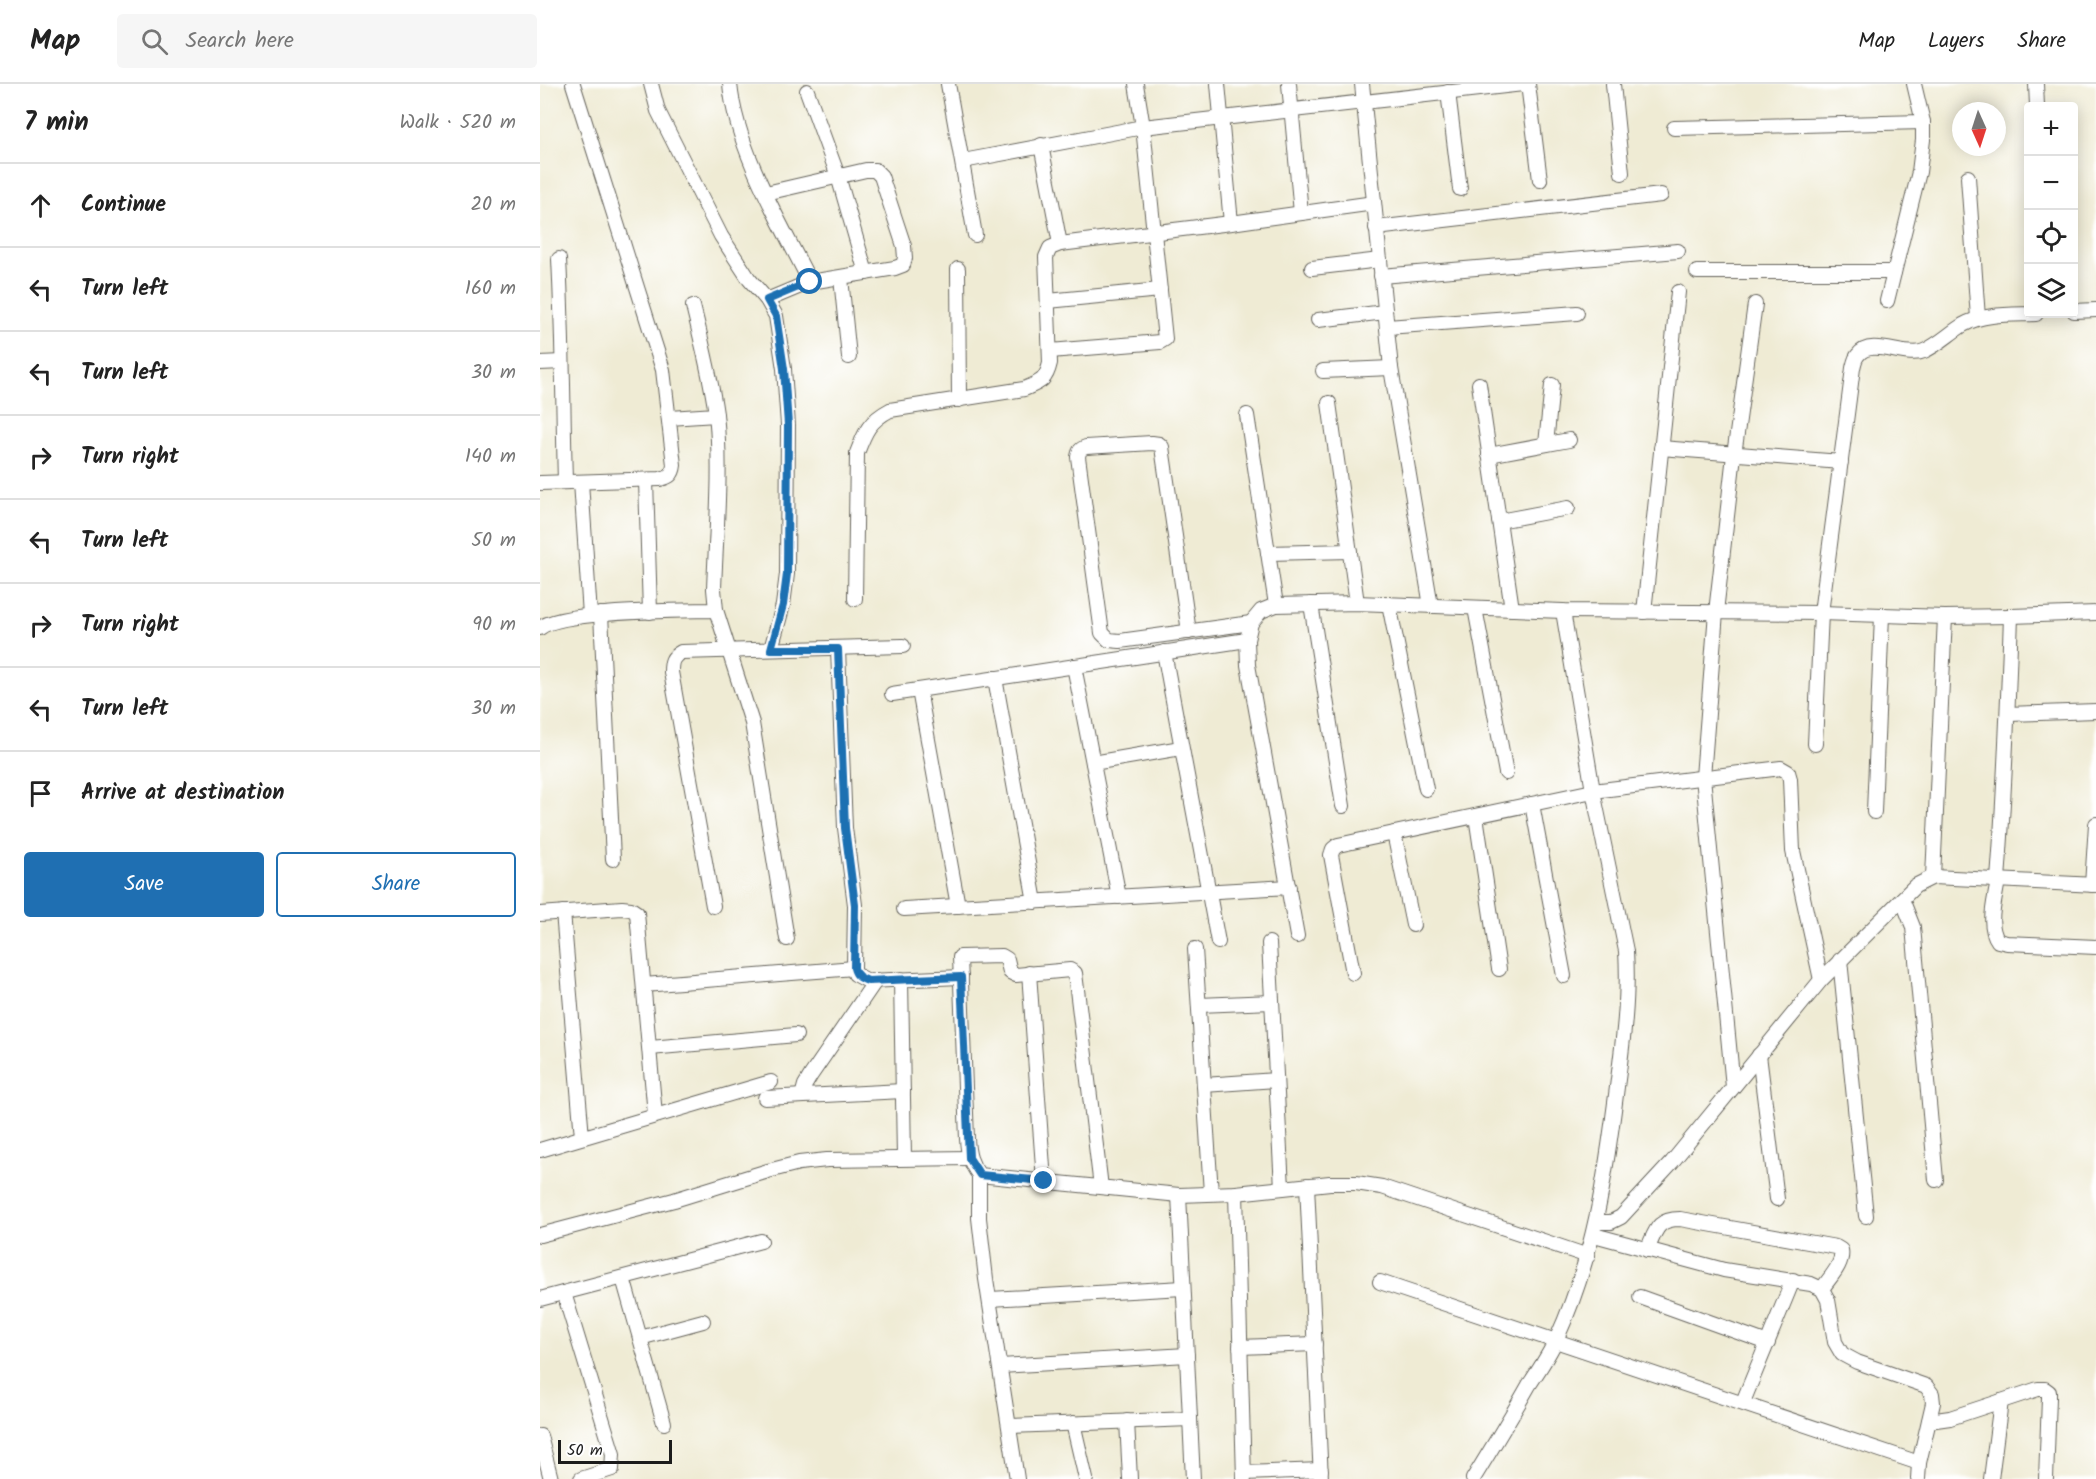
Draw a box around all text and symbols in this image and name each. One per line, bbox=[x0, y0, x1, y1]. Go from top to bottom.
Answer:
search box bbox=[117, 14, 537, 68]
text: Map bbox=[30, 19, 81, 64]
text: Search here bbox=[186, 24, 294, 59]
icon: search bbox=[138, 25, 171, 58]
text: Map bbox=[1858, 25, 1895, 58]
text: Layers bbox=[1928, 25, 1984, 58]
text: Share bbox=[2017, 25, 2066, 58]
text: 7 min bbox=[24, 102, 89, 144]
north arrow bbox=[1952, 102, 2006, 156]
map controls bbox=[2024, 102, 2078, 318]
button: + bbox=[2024, 102, 2078, 156]
text: Walk · 520 m bbox=[400, 107, 516, 139]
button: − bbox=[2024, 156, 2078, 210]
text: Continue bbox=[81, 188, 166, 223]
icon: ahead bbox=[24, 189, 57, 222]
text: 20 m bbox=[470, 189, 516, 221]
button: locate bbox=[2024, 210, 2078, 264]
button: layers bbox=[2024, 264, 2078, 318]
route start bbox=[796, 268, 822, 294]
text: Turn left bbox=[81, 272, 168, 307]
icon: left bbox=[24, 273, 57, 306]
text: 160 m bbox=[465, 273, 516, 305]
text: Turn left bbox=[81, 356, 168, 391]
icon: left bbox=[24, 357, 57, 390]
text: 30 m bbox=[471, 357, 516, 389]
text: Turn right bbox=[81, 440, 179, 475]
icon: right bbox=[24, 441, 57, 474]
text: 140 m bbox=[465, 441, 516, 473]
text: Turn left bbox=[81, 524, 168, 559]
icon: left bbox=[24, 525, 57, 558]
text: 50 m bbox=[471, 525, 516, 557]
text: Turn right bbox=[81, 608, 179, 643]
icon: right bbox=[24, 609, 57, 642]
text: 90 m bbox=[472, 609, 516, 641]
text: Turn left bbox=[81, 692, 168, 727]
icon: left bbox=[24, 693, 57, 726]
text: 30 m bbox=[471, 693, 516, 725]
text: Arrive at destination bbox=[81, 776, 284, 811]
icon: arrive bbox=[24, 777, 57, 810]
button: Save bbox=[24, 852, 264, 917]
button: Share bbox=[276, 852, 516, 917]
route end bbox=[1030, 1167, 1056, 1193]
scale bar bbox=[558, 1437, 672, 1464]
text: 50 m bbox=[567, 1438, 603, 1463]

